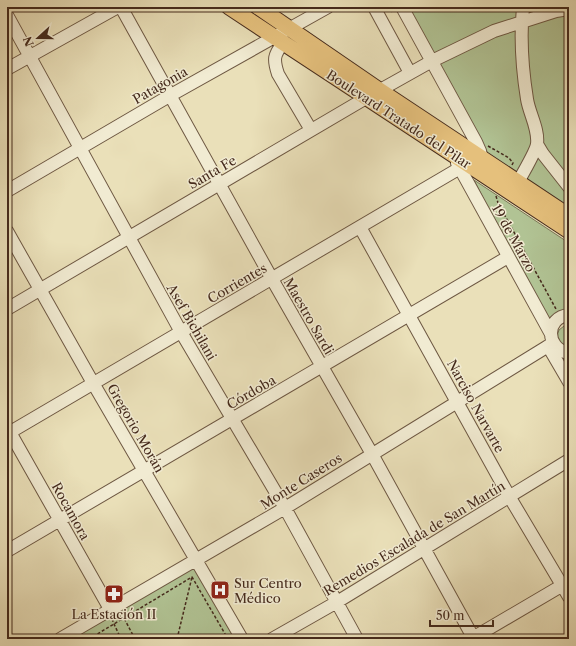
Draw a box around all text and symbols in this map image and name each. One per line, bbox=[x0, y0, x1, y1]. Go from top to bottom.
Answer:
north arrow bbox=[18, 18, 58, 58]
text: N bbox=[20, 34, 37, 49]
street label: Patagonia bbox=[130, 63, 190, 107]
street label: Boulevard Tratado del Pilar bbox=[324, 66, 475, 172]
street label: Santa Fe bbox=[185, 152, 239, 192]
street label: 19 de Marzo bbox=[489, 201, 539, 275]
street label: Corrientes bbox=[204, 259, 270, 306]
street label: Maestro Sardi bbox=[281, 275, 337, 357]
street label: Asef Bichilani bbox=[163, 280, 220, 363]
street label: Narciso Narvarte bbox=[444, 357, 508, 455]
street label: Córdoba bbox=[224, 372, 278, 412]
street label: Gregorio Morán bbox=[104, 381, 168, 475]
street label: Monte Caseros bbox=[257, 449, 345, 512]
street label: Remedios Escalada de San Martín bbox=[320, 477, 508, 599]
street label: Rocamora bbox=[49, 479, 93, 543]
place label: Sur Centro Médico bbox=[234, 575, 302, 606]
hospital icon: Sur Centro Médico bbox=[209, 579, 231, 601]
pharmacy icon: La Estación II bbox=[103, 583, 125, 605]
scale bar bbox=[430, 602, 493, 628]
place label: La Estación II bbox=[72, 606, 157, 622]
text: 50 m bbox=[436, 608, 465, 623]

